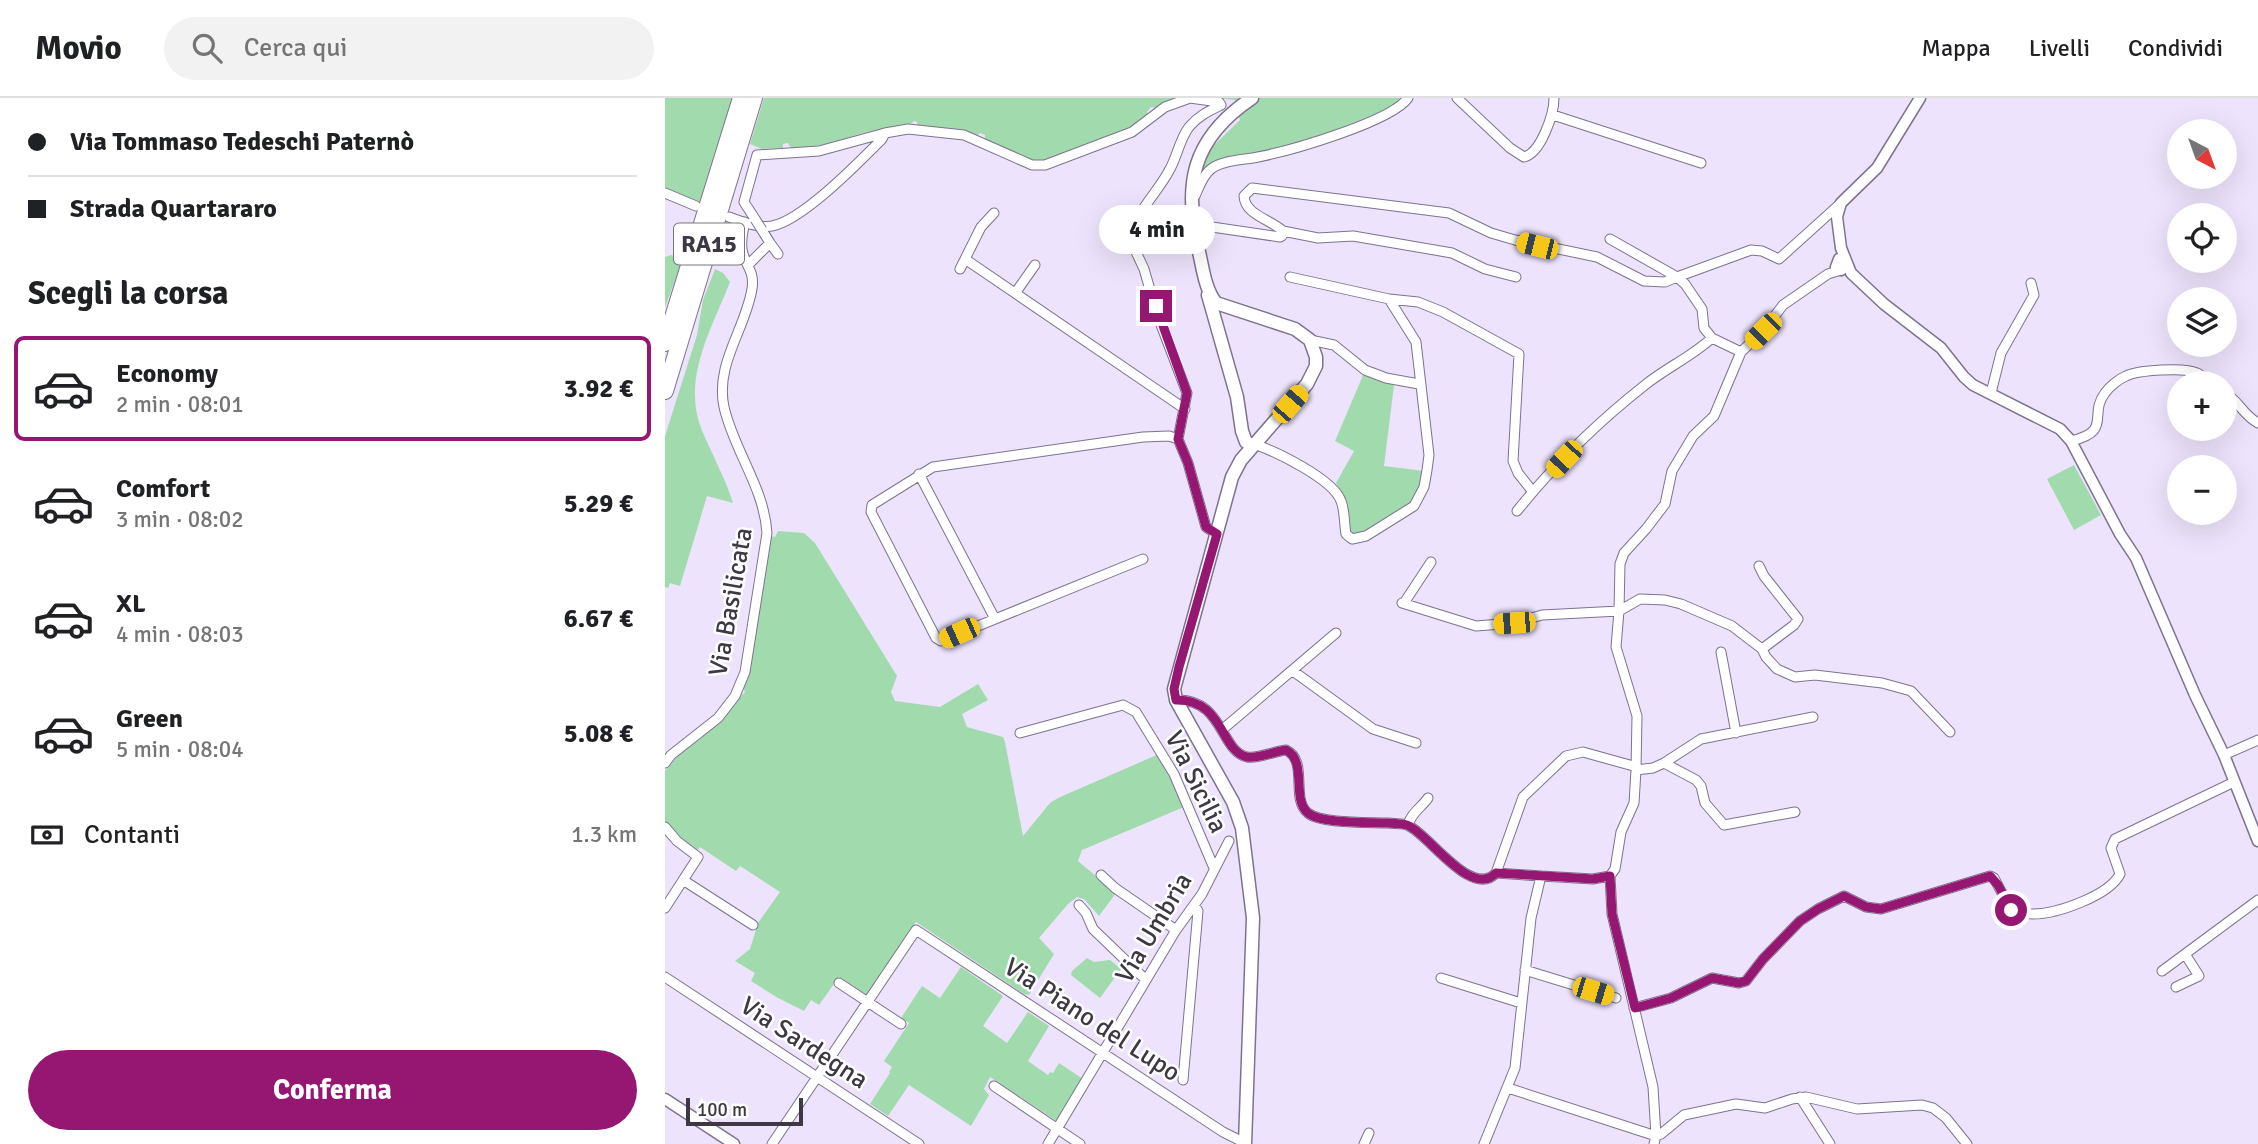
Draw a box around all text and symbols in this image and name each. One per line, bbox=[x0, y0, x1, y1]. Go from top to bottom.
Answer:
search box bbox=[164, 17, 654, 80]
text: Movio bbox=[35, 28, 122, 69]
icon: search bbox=[188, 29, 226, 67]
text: Cerca qui bbox=[244, 32, 347, 64]
text: Mappa bbox=[1922, 33, 1991, 63]
text: Livelli bbox=[2029, 33, 2090, 63]
text: Condividi bbox=[2128, 33, 2223, 63]
north arrow bbox=[2167, 119, 2237, 189]
map controls bbox=[2167, 119, 2237, 525]
text: Via Tommaso Tedeschi Paternò bbox=[70, 126, 414, 158]
text: Strada Quartararo bbox=[70, 193, 277, 225]
button: locate bbox=[2167, 203, 2237, 273]
callout: 4 min bbox=[1098, 204, 1214, 254]
text: 4 min bbox=[1129, 215, 1185, 244]
road number: RA15 bbox=[674, 224, 744, 264]
car bbox=[1515, 231, 1560, 261]
text: Scegli la corsa bbox=[28, 274, 229, 313]
button: layers bbox=[2167, 287, 2237, 357]
route end bbox=[1140, 290, 1172, 322]
car bbox=[1741, 309, 1786, 353]
icon: car bbox=[32, 357, 95, 420]
text: Economy bbox=[116, 358, 218, 390]
button: + bbox=[2167, 371, 2237, 441]
text: 3.92 € bbox=[564, 373, 633, 405]
car bbox=[1269, 381, 1312, 427]
text: 2 min · 08:01 bbox=[116, 390, 244, 419]
car bbox=[1542, 436, 1587, 482]
button: − bbox=[2167, 455, 2237, 525]
icon: car bbox=[32, 472, 95, 535]
text: Comfort bbox=[116, 473, 210, 505]
text: 5.29 € bbox=[564, 488, 633, 520]
text: 3 min · 08:02 bbox=[116, 505, 244, 534]
street label: Via Basilicata bbox=[702, 525, 760, 679]
icon: car bbox=[32, 587, 95, 650]
text: XL bbox=[116, 588, 146, 620]
text: 6.67 € bbox=[564, 603, 633, 635]
car bbox=[1493, 611, 1536, 635]
car bbox=[936, 615, 983, 651]
text: 4 min · 08:03 bbox=[116, 620, 244, 649]
icon: car bbox=[32, 702, 95, 765]
text: Green bbox=[116, 703, 183, 735]
text: 5.08 € bbox=[564, 718, 633, 750]
street label: Via Sicilia bbox=[1158, 726, 1234, 838]
text: 5 min · 08:04 bbox=[116, 735, 244, 764]
icon: cash bbox=[28, 816, 66, 854]
text: Contanti bbox=[84, 819, 180, 851]
text: 1.3 km bbox=[571, 820, 637, 849]
street label: Via Umbria bbox=[1109, 867, 1199, 989]
route start bbox=[1995, 894, 2027, 926]
street label: Via Piano del Lupo bbox=[998, 951, 1186, 1089]
car bbox=[1570, 975, 1617, 1007]
street label: Via Sardegna bbox=[734, 990, 874, 1096]
button: Conferma bbox=[28, 1050, 637, 1130]
scale bar bbox=[686, 1095, 803, 1127]
text: 100 m bbox=[697, 1098, 747, 1122]

